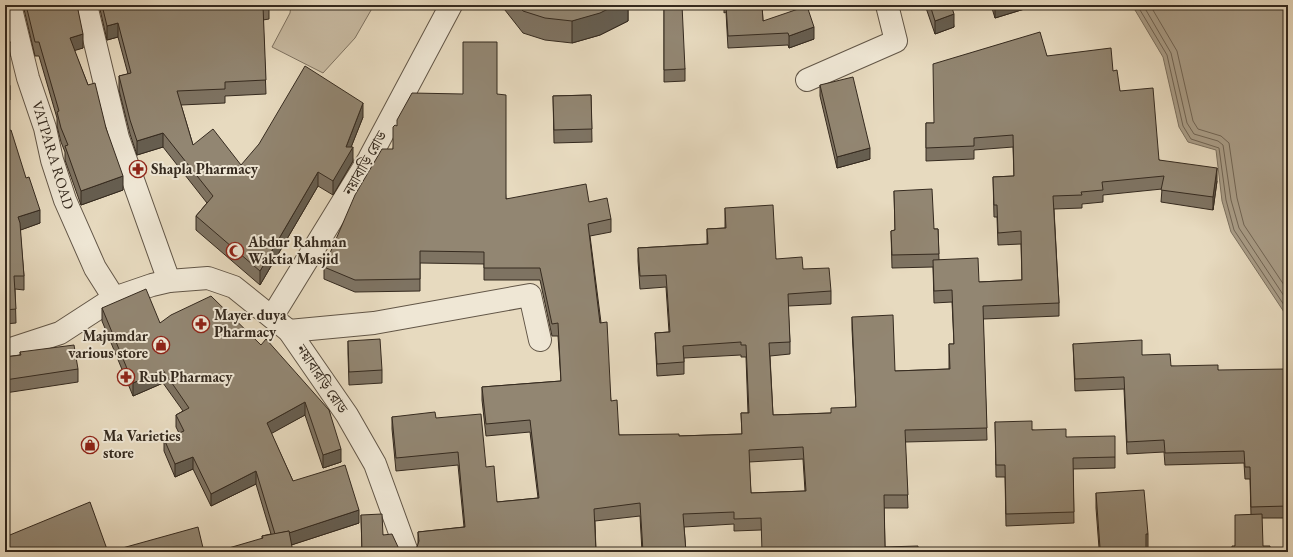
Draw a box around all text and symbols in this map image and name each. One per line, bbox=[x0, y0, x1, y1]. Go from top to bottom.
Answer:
street label: VATPARA ROAD bbox=[28, 98, 79, 211]
street label: নয়াবাড়ি রোড bbox=[338, 127, 391, 199]
pharmacy icon: Shapla Pharmacy bbox=[128, 159, 148, 179]
place label: Shapla Pharmacy bbox=[151, 159, 259, 178]
place label: Abdur Rahman Waktia Masjid bbox=[247, 232, 347, 268]
mosque icon: Abdur Rahman Waktia Masjid bbox=[225, 241, 245, 261]
place label: Mayer duya Pharmacy bbox=[214, 305, 287, 341]
pharmacy icon: Mayer duya Pharmacy bbox=[191, 314, 211, 334]
place label: Majumdar various store bbox=[68, 326, 149, 362]
shop icon: Majumdar various store bbox=[151, 335, 171, 355]
street label: নয়াবারড়ি রোড bbox=[292, 340, 353, 417]
pharmacy icon: Rub Pharmacy bbox=[116, 367, 136, 387]
place label: Rub Pharmacy bbox=[139, 367, 233, 386]
place label: Ma Varieties store bbox=[103, 426, 181, 462]
shop icon: Ma Varieties store bbox=[80, 435, 100, 455]

